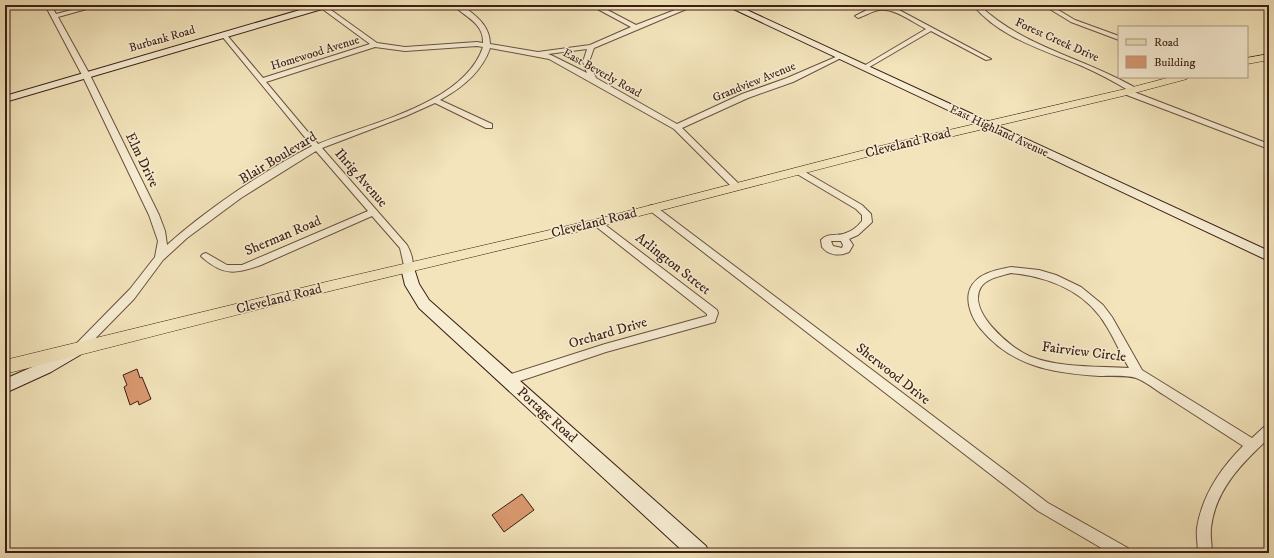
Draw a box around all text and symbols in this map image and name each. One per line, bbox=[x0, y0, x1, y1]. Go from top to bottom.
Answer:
street label: Forest Creek Drive bbox=[1013, 15, 1101, 65]
street label: Burbank Road bbox=[127, 22, 197, 56]
legend bbox=[1118, 26, 1248, 78]
street label: Homewood Avenue bbox=[269, 32, 361, 74]
text: Road bbox=[1154, 35, 1179, 50]
street label: East Beverly Road bbox=[560, 45, 644, 101]
text: Building bbox=[1154, 55, 1195, 70]
street label: Grandview Avenue bbox=[710, 58, 798, 105]
street label: East Highland Avenue bbox=[947, 102, 1051, 161]
street label: Cleveland Road bbox=[863, 124, 953, 162]
street label: Blair Boulevard bbox=[236, 128, 320, 188]
street label: Elm Drive bbox=[121, 130, 163, 191]
street label: Ihrig Avenue bbox=[331, 145, 392, 211]
street label: Cleveland Road bbox=[549, 204, 639, 242]
street label: Sherman Road bbox=[242, 212, 324, 260]
street label: Arlington Street bbox=[632, 229, 715, 299]
street label: Cleveland Road bbox=[234, 280, 324, 318]
street label: Orchard Drive bbox=[567, 313, 649, 353]
street label: Fairview Circle bbox=[1041, 338, 1127, 366]
street label: Sherwood Drive bbox=[852, 339, 934, 409]
street label: Portage Road bbox=[513, 383, 581, 447]

